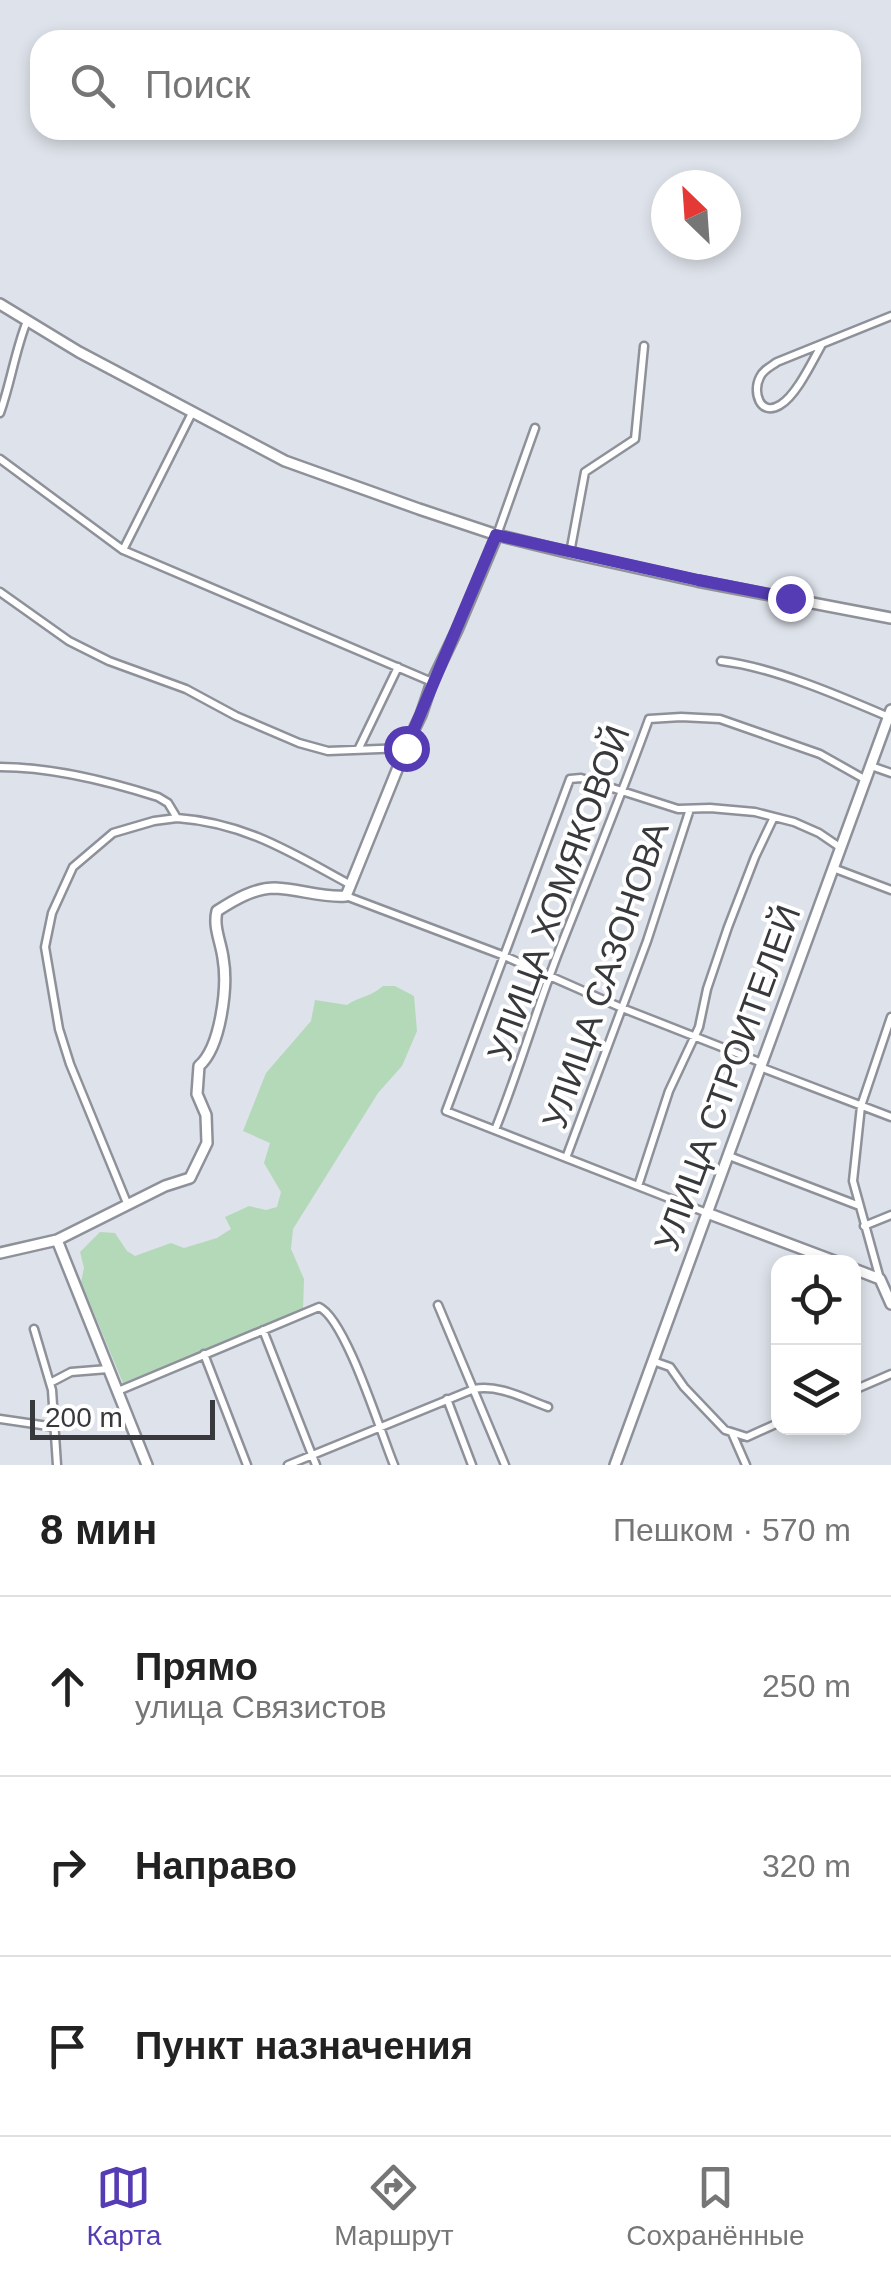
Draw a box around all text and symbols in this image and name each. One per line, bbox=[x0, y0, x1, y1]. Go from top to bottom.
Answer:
search box bbox=[30, 30, 861, 140]
icon: search bbox=[65, 58, 120, 113]
text: Поиск bbox=[145, 64, 250, 106]
north arrow bbox=[651, 170, 741, 260]
route end bbox=[768, 576, 814, 622]
street label: УЛИЦА ХОМЯКОВОЙ bbox=[479, 720, 637, 1066]
route start bbox=[384, 726, 430, 772]
street label: УЛИЦА САЗОНОВА bbox=[534, 816, 676, 1133]
street label: УЛИЦА СТРОИТЕЛЕЙ bbox=[646, 900, 808, 1256]
map controls bbox=[771, 1255, 861, 1435]
button: locate bbox=[771, 1255, 861, 1345]
button: layers bbox=[771, 1345, 861, 1435]
scale bar bbox=[30, 1395, 215, 1440]
text: 200 m bbox=[45, 1402, 123, 1433]
text: 8 мин bbox=[40, 1506, 157, 1553]
text: Пешком · 570 m bbox=[613, 1512, 851, 1548]
text: Прямо bbox=[135, 1646, 258, 1688]
icon: ahead bbox=[40, 1659, 95, 1714]
text: 250 m bbox=[762, 1668, 851, 1704]
text: улица Связистов bbox=[135, 1689, 387, 1725]
icon: right bbox=[40, 1839, 95, 1894]
text: Направо bbox=[135, 1845, 297, 1887]
text: 320 m bbox=[762, 1848, 851, 1884]
icon: arrive bbox=[40, 2019, 95, 2074]
text: Пункт назначения bbox=[135, 2025, 473, 2067]
tab: Карта bbox=[86, 2160, 161, 2252]
tab: Маршрут bbox=[334, 2160, 453, 2252]
tab: Сохранённые bbox=[626, 2160, 805, 2252]

